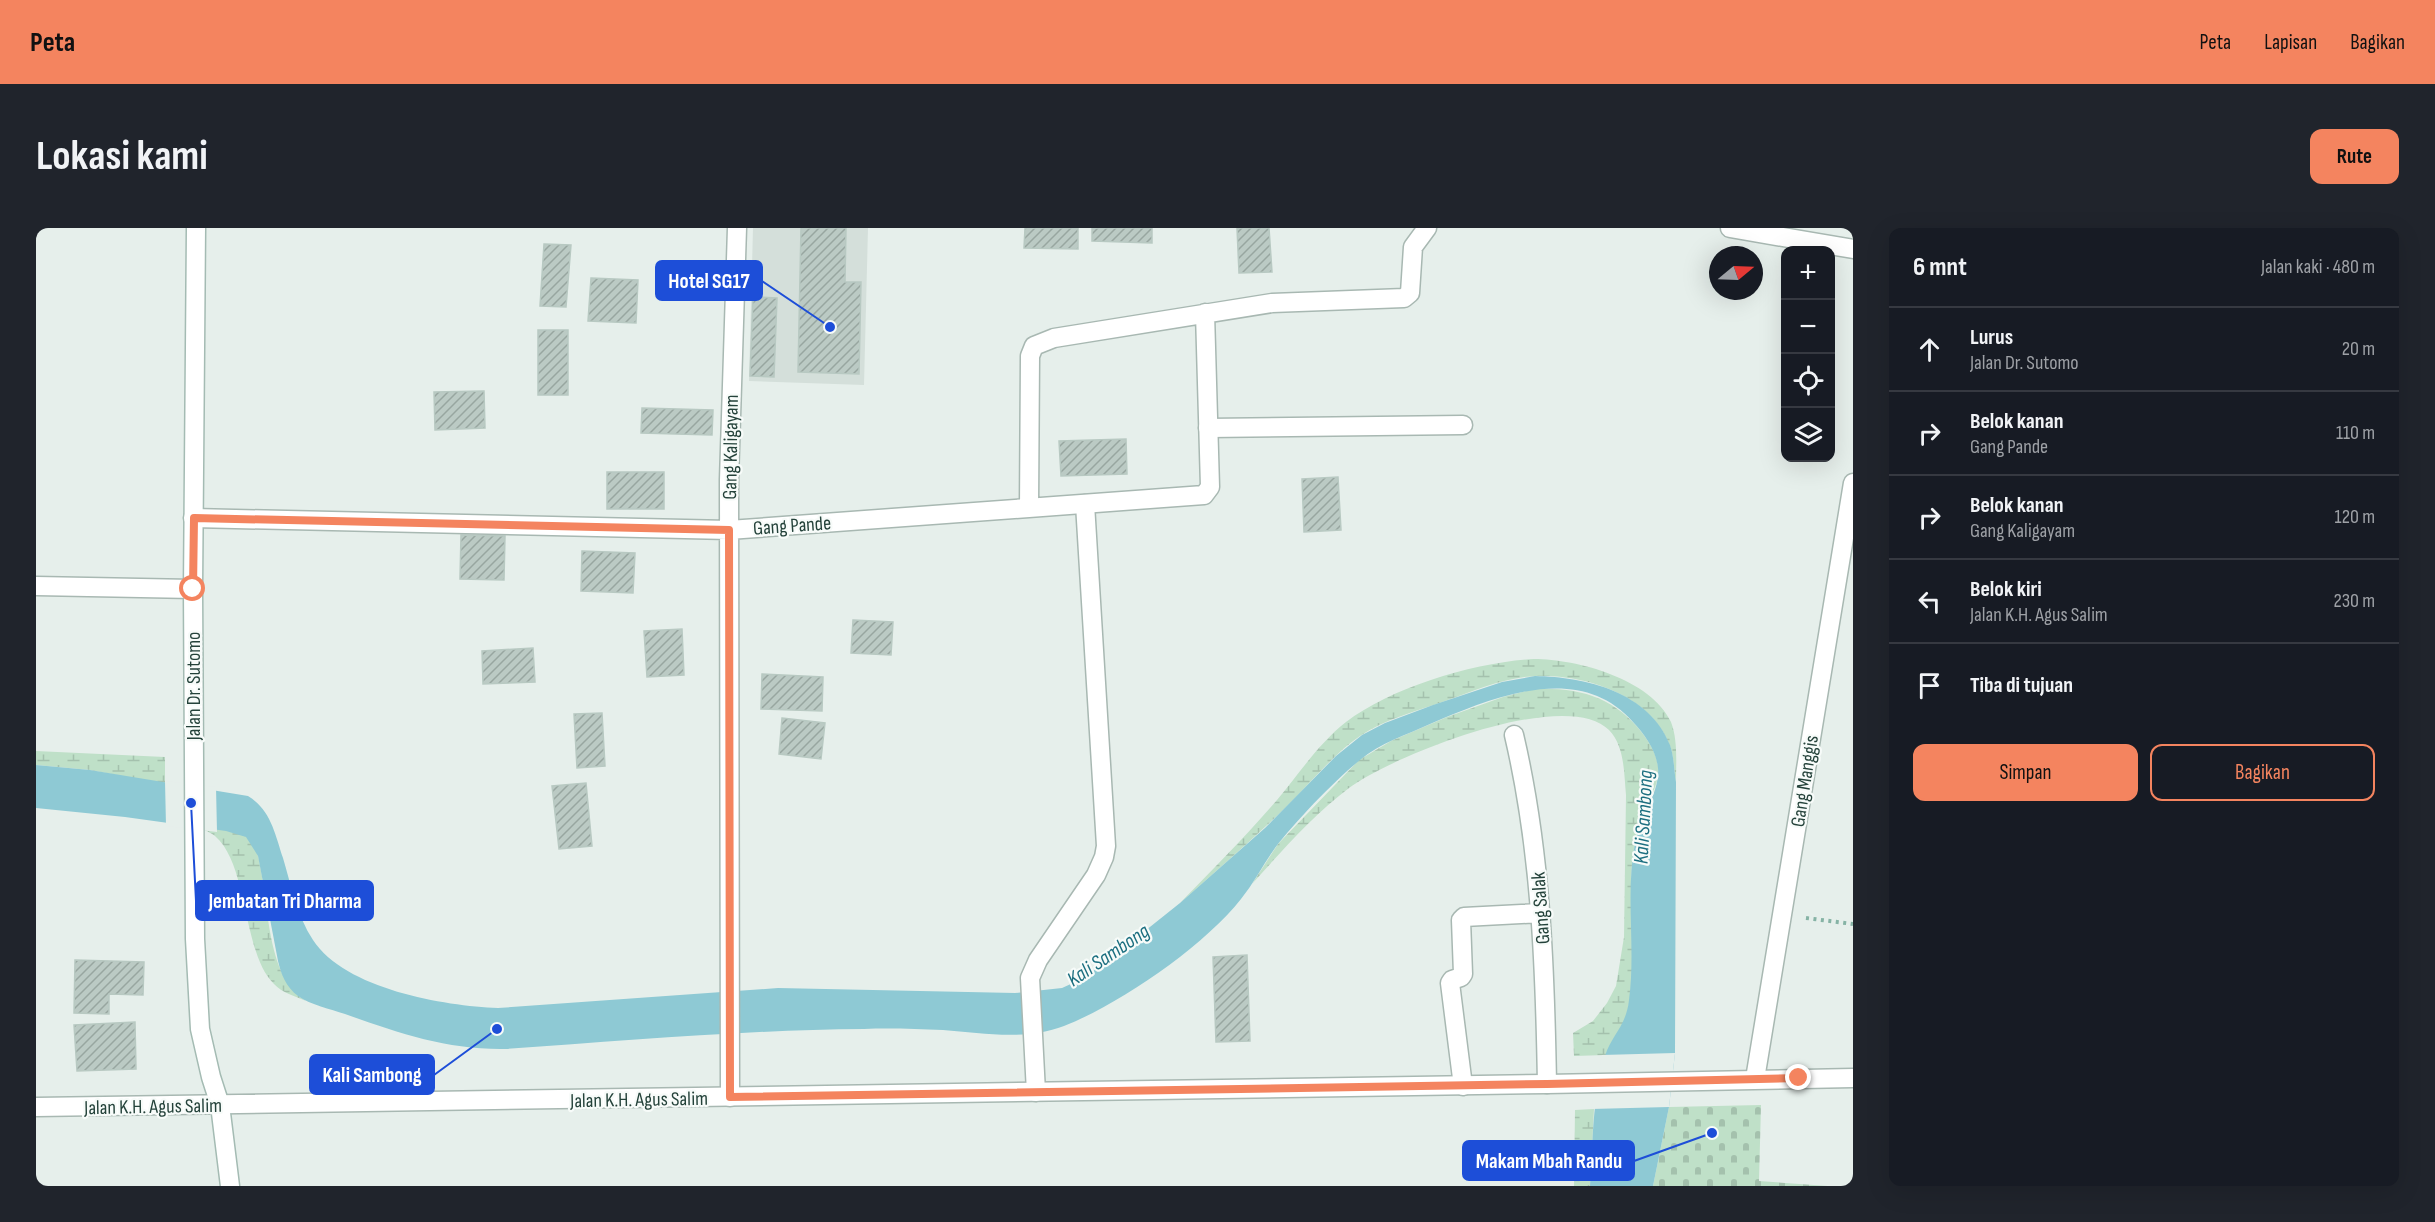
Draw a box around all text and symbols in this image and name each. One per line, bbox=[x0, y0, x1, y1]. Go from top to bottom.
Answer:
text: Peta bbox=[30, 26, 75, 59]
text: Peta bbox=[2200, 30, 2231, 55]
text: Lapisan bbox=[2264, 30, 2317, 55]
text: Bagikan bbox=[2350, 30, 2405, 55]
button: Rute bbox=[2310, 129, 2399, 184]
text: Lokasi kami bbox=[36, 131, 208, 182]
north arrow bbox=[1709, 246, 1763, 300]
map controls bbox=[1781, 246, 1835, 462]
button: + bbox=[1781, 246, 1835, 300]
text: 6 mnt bbox=[1913, 252, 1967, 283]
text: Jalan kaki · 480 m bbox=[2261, 255, 2375, 279]
callout: Hotel SG17 bbox=[656, 261, 762, 300]
text: Hotel SG17 bbox=[668, 269, 751, 294]
button: − bbox=[1781, 300, 1835, 354]
text: Lurus bbox=[1970, 324, 2013, 351]
icon: ahead bbox=[1913, 333, 1946, 366]
text: 20 m bbox=[2342, 337, 2375, 361]
text: Jalan Dr. Sutomo bbox=[1970, 351, 2079, 375]
button: locate bbox=[1781, 354, 1835, 408]
street label: Gang Kaligayam bbox=[718, 394, 744, 500]
button: layers bbox=[1781, 408, 1835, 462]
text: Belok kanan bbox=[1970, 408, 2063, 435]
icon: right bbox=[1913, 417, 1946, 450]
text: 110 m bbox=[2336, 421, 2375, 445]
text: Gang Pande bbox=[1970, 435, 2048, 459]
text: Belok kanan bbox=[1970, 492, 2063, 519]
icon: right bbox=[1913, 501, 1946, 534]
text: 120 m bbox=[2335, 505, 2375, 529]
street label: Gang Pande bbox=[752, 511, 832, 541]
text: Gang Kaligayam bbox=[1970, 519, 2075, 543]
route start bbox=[179, 575, 205, 601]
text: Belok kiri bbox=[1970, 576, 2042, 603]
icon: left bbox=[1913, 585, 1946, 618]
text: 230 m bbox=[2333, 589, 2375, 613]
text: Jalan K.H. Agus Salim bbox=[1970, 603, 2108, 627]
street label: Jalan Dr. Sutomo bbox=[182, 632, 206, 741]
icon: arrive bbox=[1913, 669, 1946, 702]
text: Tiba di tujuan bbox=[1970, 672, 2073, 699]
street label: Gang Manggis bbox=[1786, 734, 1824, 829]
button: Simpan bbox=[1913, 744, 2138, 801]
button: Bagikan bbox=[2150, 744, 2375, 801]
water label: Kali Sambong bbox=[1629, 769, 1658, 864]
street label: Gang Salak bbox=[1526, 871, 1556, 945]
callout: Jembatan Tri Dharma bbox=[196, 881, 373, 920]
text: Jembatan Tri Dharma bbox=[207, 889, 362, 914]
water label: Kali Sambong bbox=[1062, 919, 1155, 992]
callout: Kali Sambong bbox=[310, 1055, 434, 1094]
text: Kali Sambong bbox=[322, 1063, 422, 1088]
route end bbox=[1785, 1064, 1811, 1090]
street label: Jalan K.H. Agus Salim bbox=[569, 1087, 708, 1113]
street label: Jalan K.H. Agus Salim bbox=[83, 1094, 222, 1120]
callout: Makam Mbah Randu bbox=[1463, 1141, 1634, 1180]
text: Makam Mbah Randu bbox=[1476, 1149, 1622, 1174]

